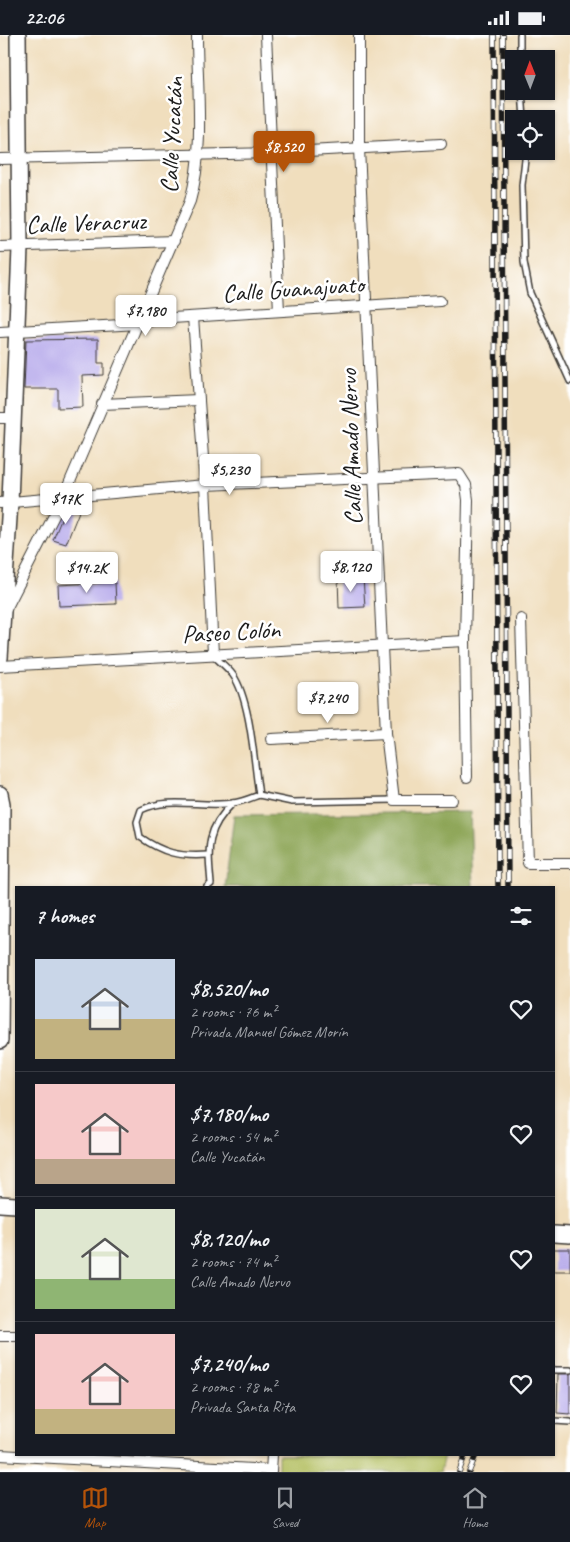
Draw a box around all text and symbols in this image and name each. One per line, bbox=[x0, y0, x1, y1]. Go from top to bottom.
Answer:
text: 22:06 bbox=[25, 6, 63, 30]
north arrow bbox=[505, 50, 555, 100]
map controls bbox=[505, 50, 555, 160]
street label: Calle Yucatán bbox=[153, 75, 191, 194]
button: locate bbox=[505, 110, 555, 160]
pin: $8,520 bbox=[243, 131, 325, 173]
text: $8,520 bbox=[265, 137, 303, 157]
street label: Calle Veracruz bbox=[26, 205, 149, 241]
street label: Calle Guanajuato bbox=[221, 268, 368, 310]
pin: $7,180 bbox=[105, 295, 187, 337]
text: $7,180 bbox=[126, 301, 166, 321]
street label: Calle Amado Nervo bbox=[332, 367, 370, 526]
pin: $5,230 bbox=[189, 453, 271, 496]
text: $5,230 bbox=[211, 460, 249, 480]
pin: $17K bbox=[36, 483, 96, 525]
text: $17K bbox=[51, 489, 81, 509]
pin: $14.2K bbox=[46, 551, 128, 594]
pin: $8,120 bbox=[310, 551, 392, 593]
text: $8,120 bbox=[331, 557, 371, 577]
text: $14.2K bbox=[67, 558, 107, 578]
street label: Paseo Colón bbox=[181, 613, 282, 651]
pin: $7,240 bbox=[287, 681, 369, 724]
text: $7,240 bbox=[308, 688, 348, 708]
icon: filters bbox=[507, 902, 535, 930]
text: 7 homes bbox=[35, 903, 94, 929]
text: $8,520/mo bbox=[190, 976, 268, 1002]
icon: home bbox=[75, 979, 135, 1039]
icon: heart bbox=[507, 995, 535, 1023]
text: 2 rooms · 76 m² bbox=[190, 1002, 276, 1022]
text: Privada Manuel Gómez Morín bbox=[190, 1022, 348, 1042]
text: $7,180/mo bbox=[190, 1101, 268, 1127]
icon: home bbox=[75, 1104, 135, 1164]
icon: heart bbox=[507, 1120, 535, 1148]
text: 2 rooms · 54 m² bbox=[190, 1127, 276, 1147]
text: Calle Yucatán bbox=[190, 1147, 265, 1167]
text: $8,120/mo bbox=[190, 1226, 268, 1252]
icon: home bbox=[75, 1229, 135, 1289]
icon: heart bbox=[507, 1245, 535, 1273]
text: 2 rooms · 74 m² bbox=[190, 1252, 276, 1272]
text: Calle Amado Nervo bbox=[190, 1272, 290, 1292]
text: $7,240/mo bbox=[190, 1351, 268, 1377]
icon: home bbox=[75, 1354, 135, 1414]
icon: heart bbox=[507, 1370, 535, 1398]
text: 2 rooms · 78 m² bbox=[190, 1377, 276, 1397]
text: Privada Santa Rita bbox=[190, 1397, 295, 1417]
tab: Map bbox=[81, 1484, 109, 1531]
tab: Saved bbox=[271, 1484, 299, 1531]
tab: Home bbox=[461, 1484, 489, 1531]

